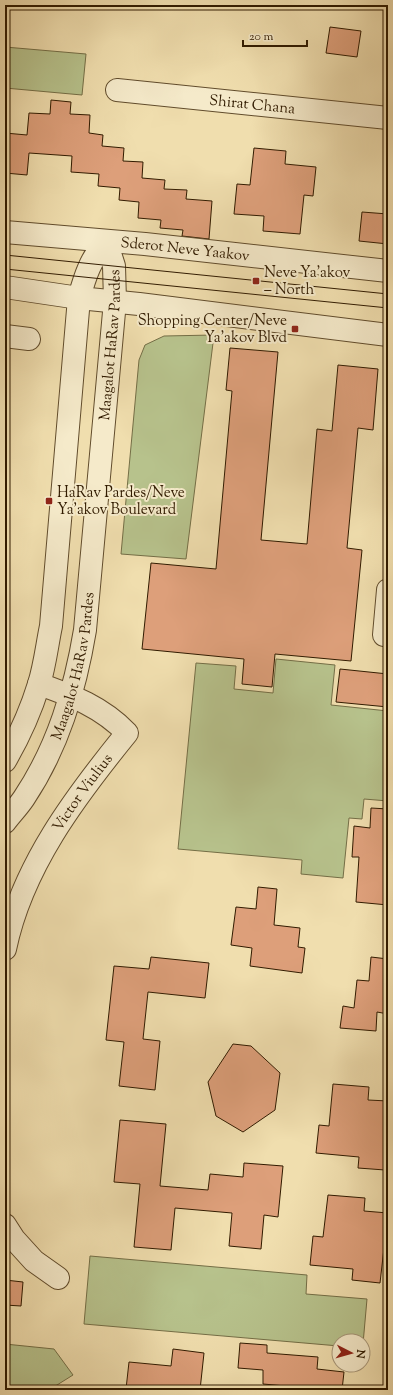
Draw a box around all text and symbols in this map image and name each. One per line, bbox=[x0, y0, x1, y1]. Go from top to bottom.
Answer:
scale bar bbox=[243, 22, 307, 48]
text: 20 m bbox=[249, 28, 274, 46]
street label: Shirat Chana bbox=[208, 91, 296, 120]
street label: Sderot Neve Yaakov bbox=[120, 233, 251, 268]
place label: Neve Ya'akov – North bbox=[264, 263, 351, 301]
street label: Maagalot HaRav Pardes bbox=[95, 269, 127, 421]
marker: Neve Ya'akov – North bbox=[251, 276, 261, 286]
place label: Shopping Center/Neve Ya'akov Blvd bbox=[138, 311, 288, 349]
marker: Shopping Center/Neve Ya'akov Blvd bbox=[290, 324, 300, 334]
place label: HaRav Pardes/Neve Ya'akov Boulevard bbox=[57, 483, 185, 521]
marker: HaRav Pardes/Neve Ya'akov Boulevard bbox=[44, 496, 54, 506]
street label: Maagalot HaRav Pardes bbox=[47, 591, 100, 744]
street label: Victor Viulius bbox=[48, 750, 119, 836]
north arrow bbox=[331, 1333, 371, 1373]
text: N bbox=[352, 1348, 368, 1359]

